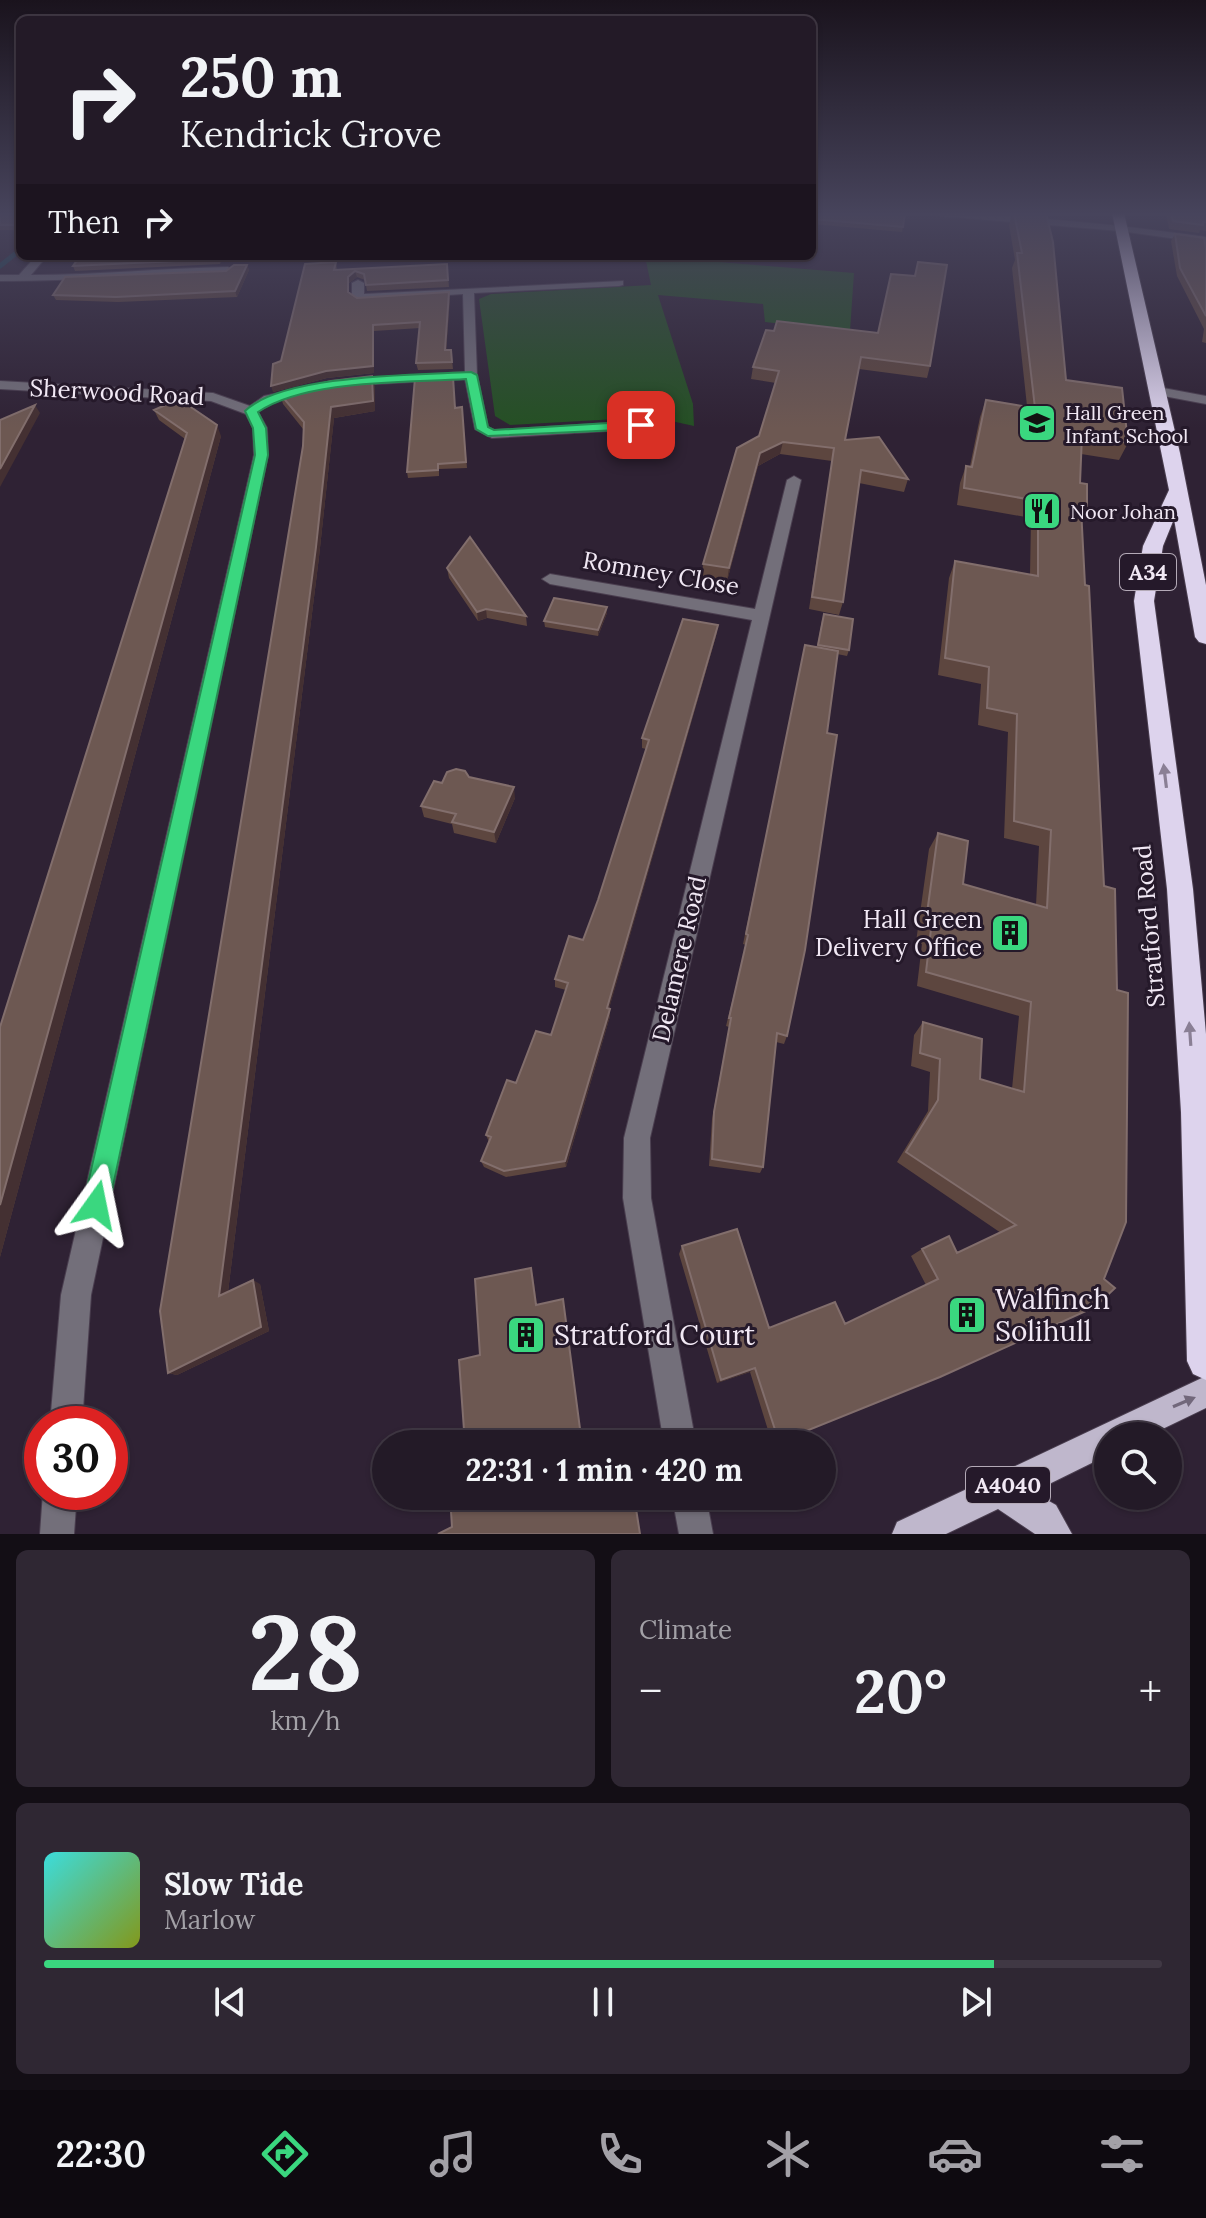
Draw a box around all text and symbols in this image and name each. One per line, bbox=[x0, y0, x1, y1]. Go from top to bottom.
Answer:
text: 250 m bbox=[180, 41, 342, 112]
icon: right bbox=[48, 48, 152, 152]
text: Kendrick Grove bbox=[180, 111, 442, 157]
icon: right bbox=[136, 200, 180, 244]
text: Then bbox=[48, 203, 120, 241]
street label: Sherwood Road bbox=[29, 372, 205, 412]
pin bbox=[607, 391, 675, 459]
place label: Hall Green Infant School bbox=[1065, 400, 1189, 448]
school or university icon: Hall Green Infant School bbox=[1016, 402, 1058, 444]
icon: arrive bbox=[619, 403, 663, 447]
restaurant icon: Noor Johan bbox=[1021, 490, 1063, 532]
place label: Noor Johan bbox=[1070, 499, 1176, 524]
street label: Romney Close bbox=[580, 544, 742, 602]
road number: A34 bbox=[1120, 554, 1176, 590]
one-way arrow bbox=[1158, 763, 1171, 788]
street label: Stratford Road bbox=[1126, 843, 1172, 1009]
street label: Delamere Road bbox=[645, 873, 713, 1045]
place label: Hall Green Delivery Office bbox=[815, 904, 982, 963]
building icon: Hall Green Delivery Office bbox=[989, 912, 1031, 954]
one-way arrow bbox=[1183, 1021, 1196, 1046]
position arrow bbox=[54, 1163, 138, 1247]
place label: Walfinch Solihull bbox=[995, 1281, 1110, 1349]
building icon: Walfinch Solihull bbox=[946, 1294, 988, 1336]
building icon: Stratford Court bbox=[505, 1314, 547, 1356]
place label: Stratford Court bbox=[554, 1317, 755, 1353]
one-way arrow bbox=[1172, 1395, 1196, 1409]
speed limit sign: 30 bbox=[24, 1406, 128, 1510]
map controls bbox=[1094, 1422, 1182, 1510]
button: search bbox=[1094, 1422, 1182, 1510]
text: 22:31 · 1 min · 420 m bbox=[465, 1451, 743, 1489]
road number: A4040 bbox=[966, 1467, 1050, 1503]
text: 28 bbox=[248, 1585, 363, 1718]
text: Climate bbox=[639, 1613, 732, 1646]
text: 20° bbox=[854, 1653, 947, 1729]
text: − bbox=[639, 1663, 662, 1719]
text: + bbox=[1139, 1663, 1162, 1719]
text: km/h bbox=[270, 1704, 341, 1737]
text: Slow Tide bbox=[164, 1865, 303, 1903]
text: Marlow bbox=[164, 1903, 255, 1936]
icon: previous bbox=[208, 1980, 252, 2024]
icon: pause bbox=[581, 1980, 625, 2024]
icon: next bbox=[954, 1980, 998, 2024]
icon: directions bbox=[257, 2126, 313, 2182]
icon: music bbox=[425, 2126, 481, 2182]
icon: phone bbox=[592, 2126, 648, 2182]
icon: climate bbox=[760, 2126, 816, 2182]
icon: car bbox=[927, 2126, 983, 2182]
icon: filters bbox=[1094, 2126, 1150, 2182]
text: 22:30 bbox=[56, 2131, 146, 2177]

